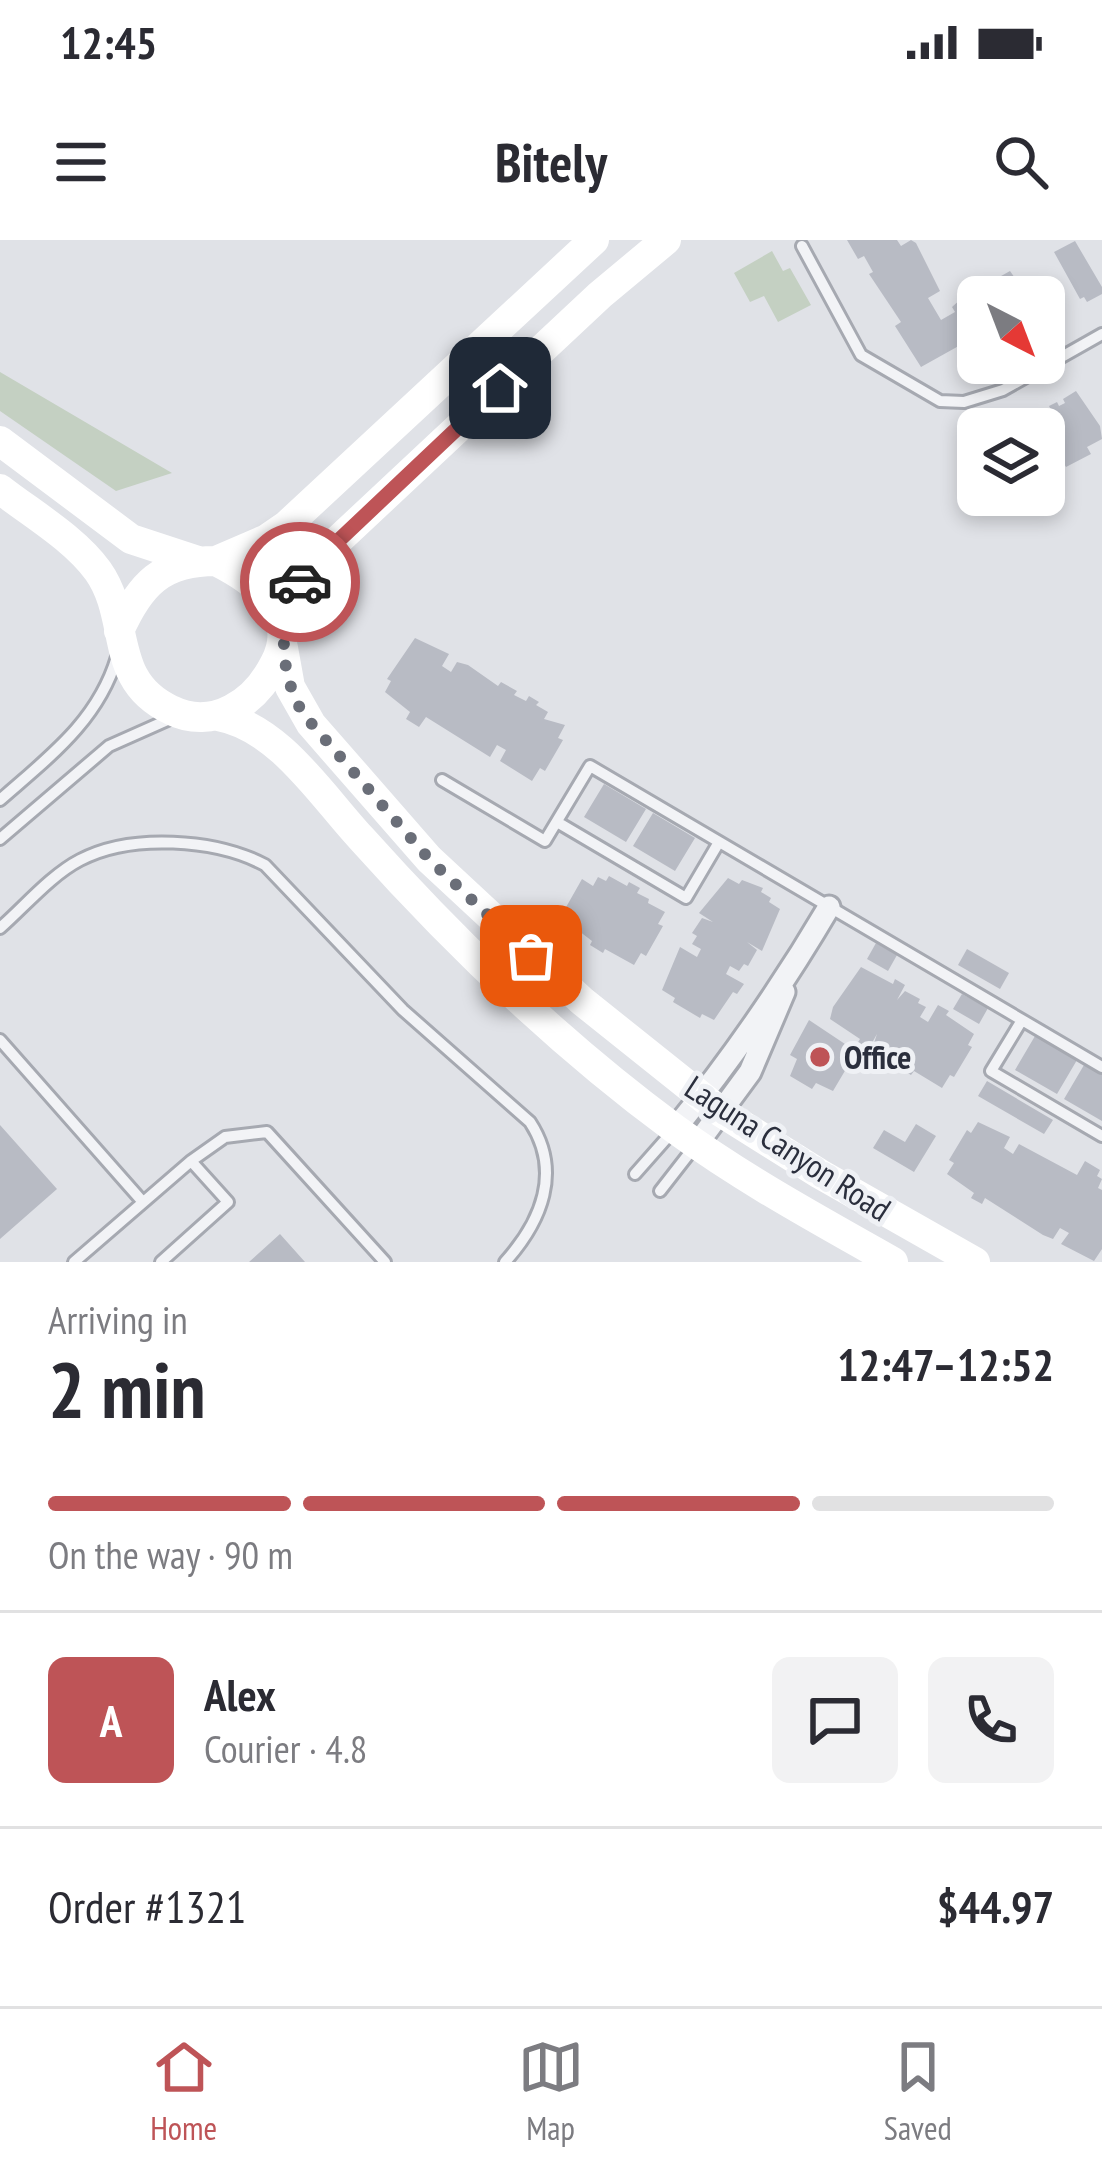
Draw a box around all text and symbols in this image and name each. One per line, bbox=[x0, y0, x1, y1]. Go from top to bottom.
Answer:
text: 12:45 bbox=[60, 13, 157, 71]
text: Bitely bbox=[495, 127, 607, 197]
icon: menu bbox=[48, 129, 114, 195]
icon: search bbox=[988, 129, 1054, 195]
north arrow bbox=[957, 276, 1065, 384]
map controls bbox=[957, 276, 1065, 516]
pin bbox=[449, 337, 551, 439]
icon: home bbox=[467, 355, 533, 421]
button: layers bbox=[957, 408, 1065, 516]
courier bbox=[240, 522, 360, 642]
icon: car bbox=[267, 549, 333, 615]
pin bbox=[480, 905, 582, 1007]
icon: bag bbox=[498, 923, 564, 989]
place label: Office bbox=[844, 1035, 912, 1078]
marker: Office bbox=[807, 1044, 833, 1070]
street label: Laguna Canyon Road bbox=[677, 1065, 899, 1230]
text: Arriving in bbox=[48, 1294, 188, 1345]
text: 12:47–12:52 bbox=[837, 1335, 1054, 1393]
text: 2 min bbox=[48, 1339, 206, 1440]
text: On the way · 90 m bbox=[48, 1529, 293, 1580]
button: chat bbox=[772, 1657, 898, 1783]
button: phone bbox=[928, 1657, 1054, 1783]
text: Alex bbox=[204, 1665, 276, 1723]
text: A bbox=[100, 1691, 122, 1749]
text: Courier · 4.8 bbox=[204, 1723, 367, 1774]
text: Order #1321 bbox=[48, 1877, 246, 1935]
text: $44.97 bbox=[937, 1877, 1054, 1935]
tab: Home bbox=[150, 2034, 217, 2149]
tab: Map bbox=[518, 2034, 584, 2149]
tab: Saved bbox=[884, 2034, 952, 2149]

